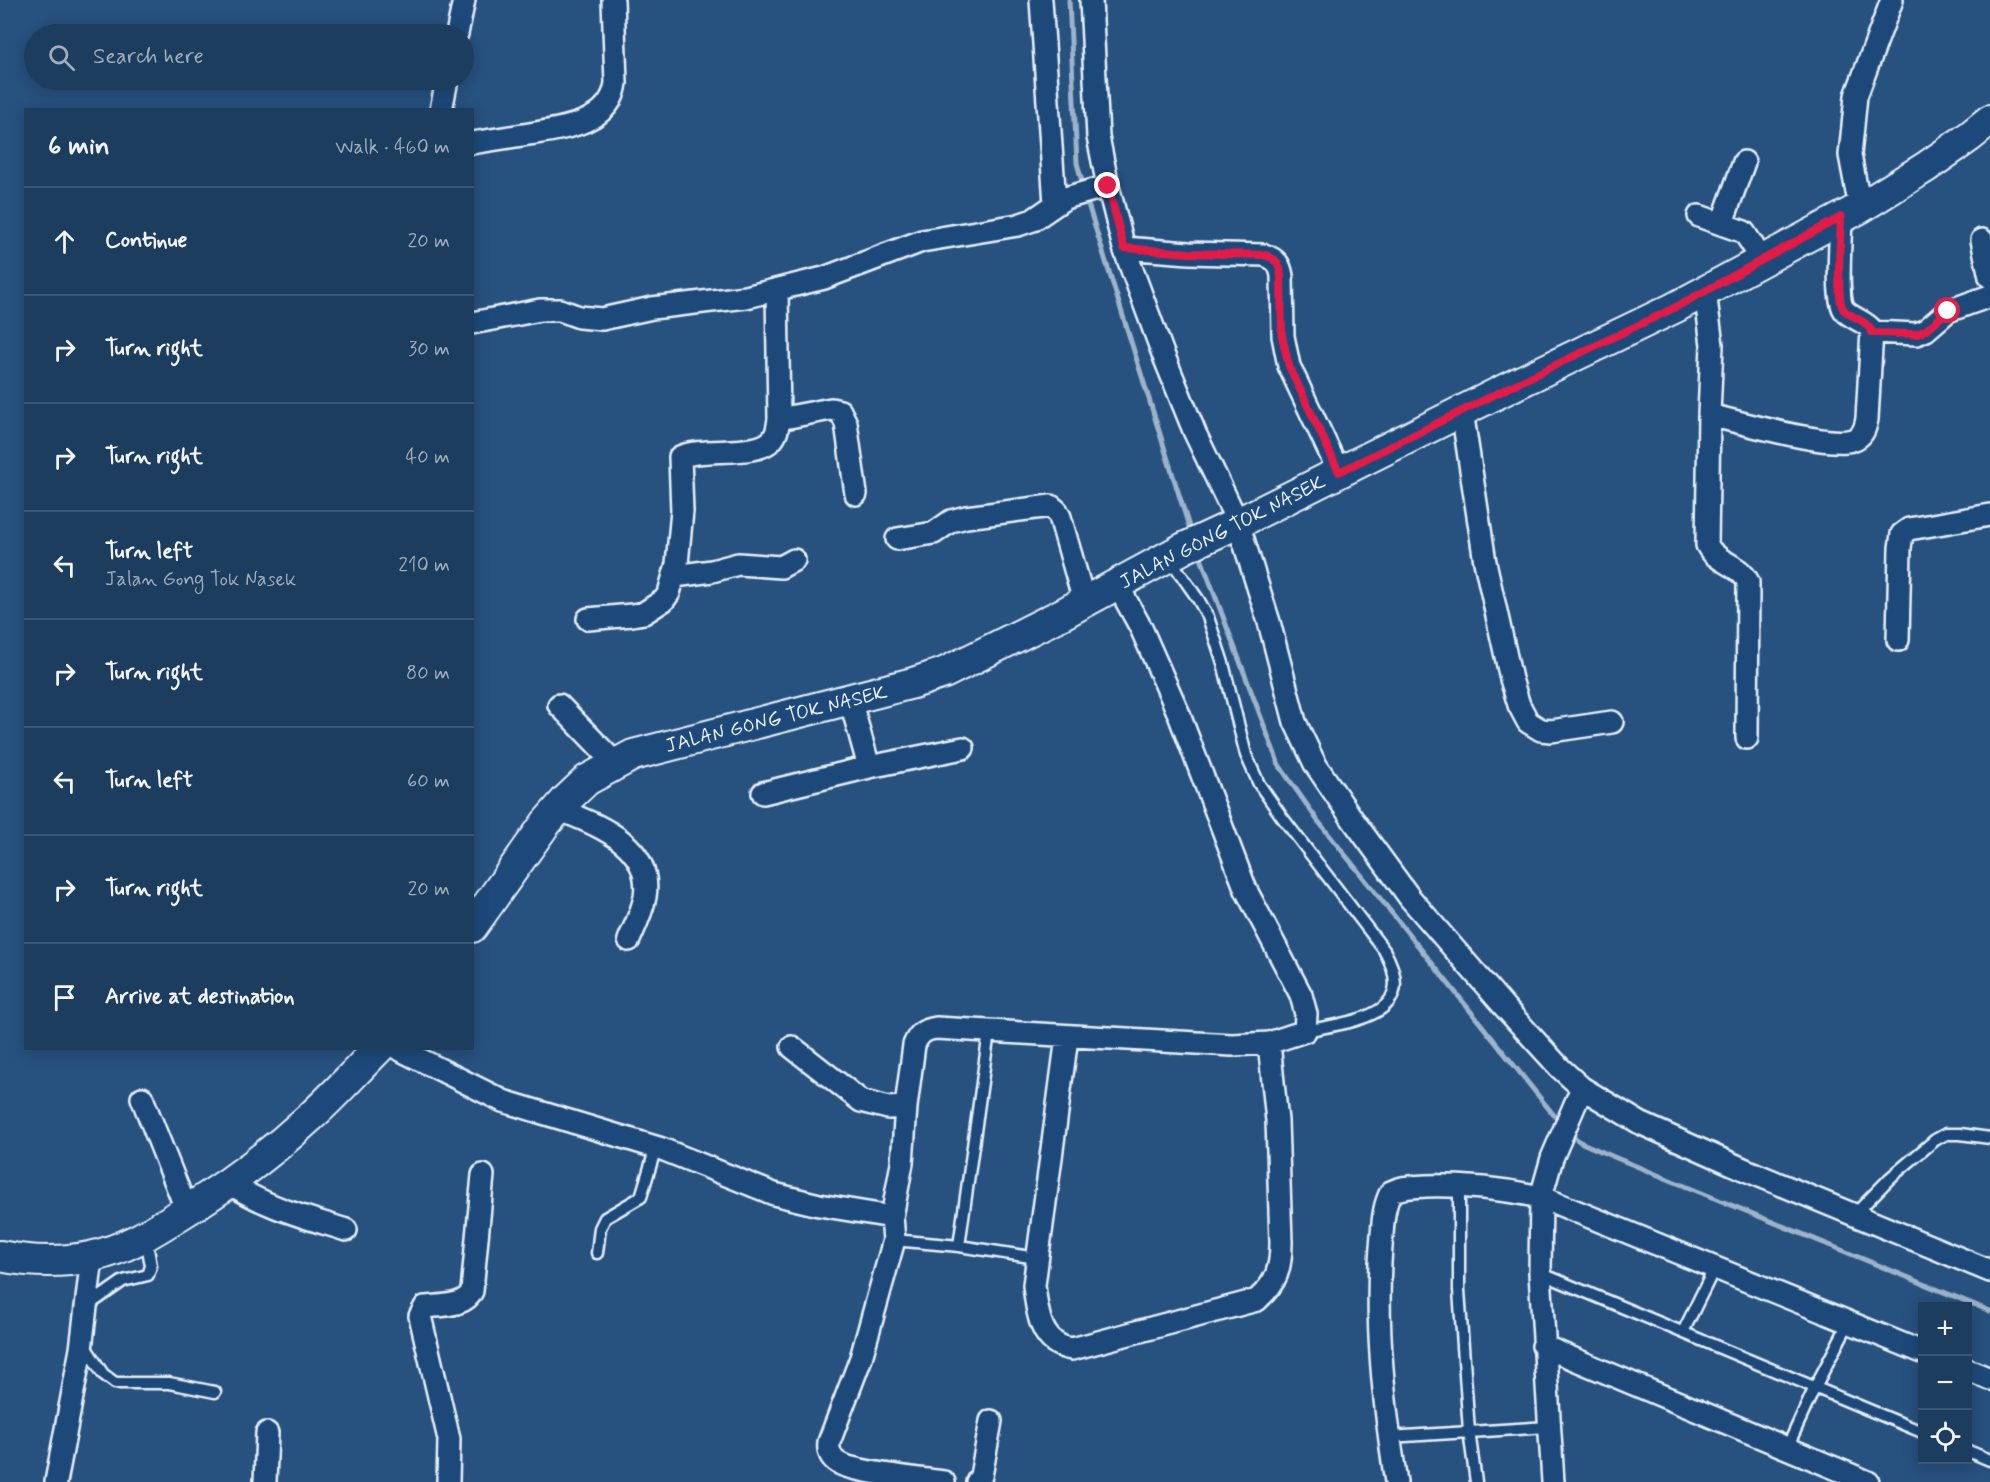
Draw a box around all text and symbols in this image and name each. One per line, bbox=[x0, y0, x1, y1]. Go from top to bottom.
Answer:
search box bbox=[24, 24, 474, 90]
icon: search bbox=[45, 41, 78, 74]
text: Search here bbox=[93, 43, 204, 71]
text: 6 min bbox=[48, 130, 110, 164]
text: Walk · 460 m bbox=[335, 134, 450, 161]
route end bbox=[1094, 172, 1120, 198]
icon: ahead bbox=[48, 225, 81, 258]
text: Continue bbox=[105, 227, 187, 255]
text: 20 m bbox=[407, 228, 450, 255]
route start bbox=[1934, 297, 1960, 323]
icon: right bbox=[48, 333, 81, 366]
text: Turn right bbox=[105, 335, 203, 363]
text: 30 m bbox=[408, 336, 450, 363]
icon: right bbox=[48, 441, 81, 474]
text: Turn right bbox=[105, 443, 203, 471]
text: 40 m bbox=[406, 444, 450, 471]
street label: JALAN GONG TOK NASEK bbox=[1115, 468, 1331, 596]
text: Turn left bbox=[105, 538, 193, 566]
icon: left bbox=[48, 549, 81, 582]
text: 210 m bbox=[398, 552, 450, 579]
text: Jalan Gong Tok Nasek bbox=[105, 566, 296, 593]
icon: right bbox=[48, 657, 81, 690]
text: Turn right bbox=[105, 659, 203, 687]
text: 80 m bbox=[406, 660, 450, 687]
street label: JALAN GONG TOK NASEK bbox=[663, 679, 891, 760]
icon: left bbox=[48, 765, 81, 798]
text: Turn left bbox=[105, 767, 193, 795]
text: 60 m bbox=[407, 768, 450, 795]
icon: right bbox=[48, 873, 81, 906]
text: Turn right bbox=[105, 875, 203, 903]
text: 20 m bbox=[407, 876, 450, 903]
icon: arrive bbox=[48, 981, 81, 1014]
text: Arrive at destination bbox=[105, 983, 295, 1011]
map controls bbox=[1918, 1302, 1972, 1464]
button: + bbox=[1918, 1302, 1972, 1356]
button: − bbox=[1918, 1356, 1972, 1410]
button: locate bbox=[1918, 1410, 1972, 1464]

